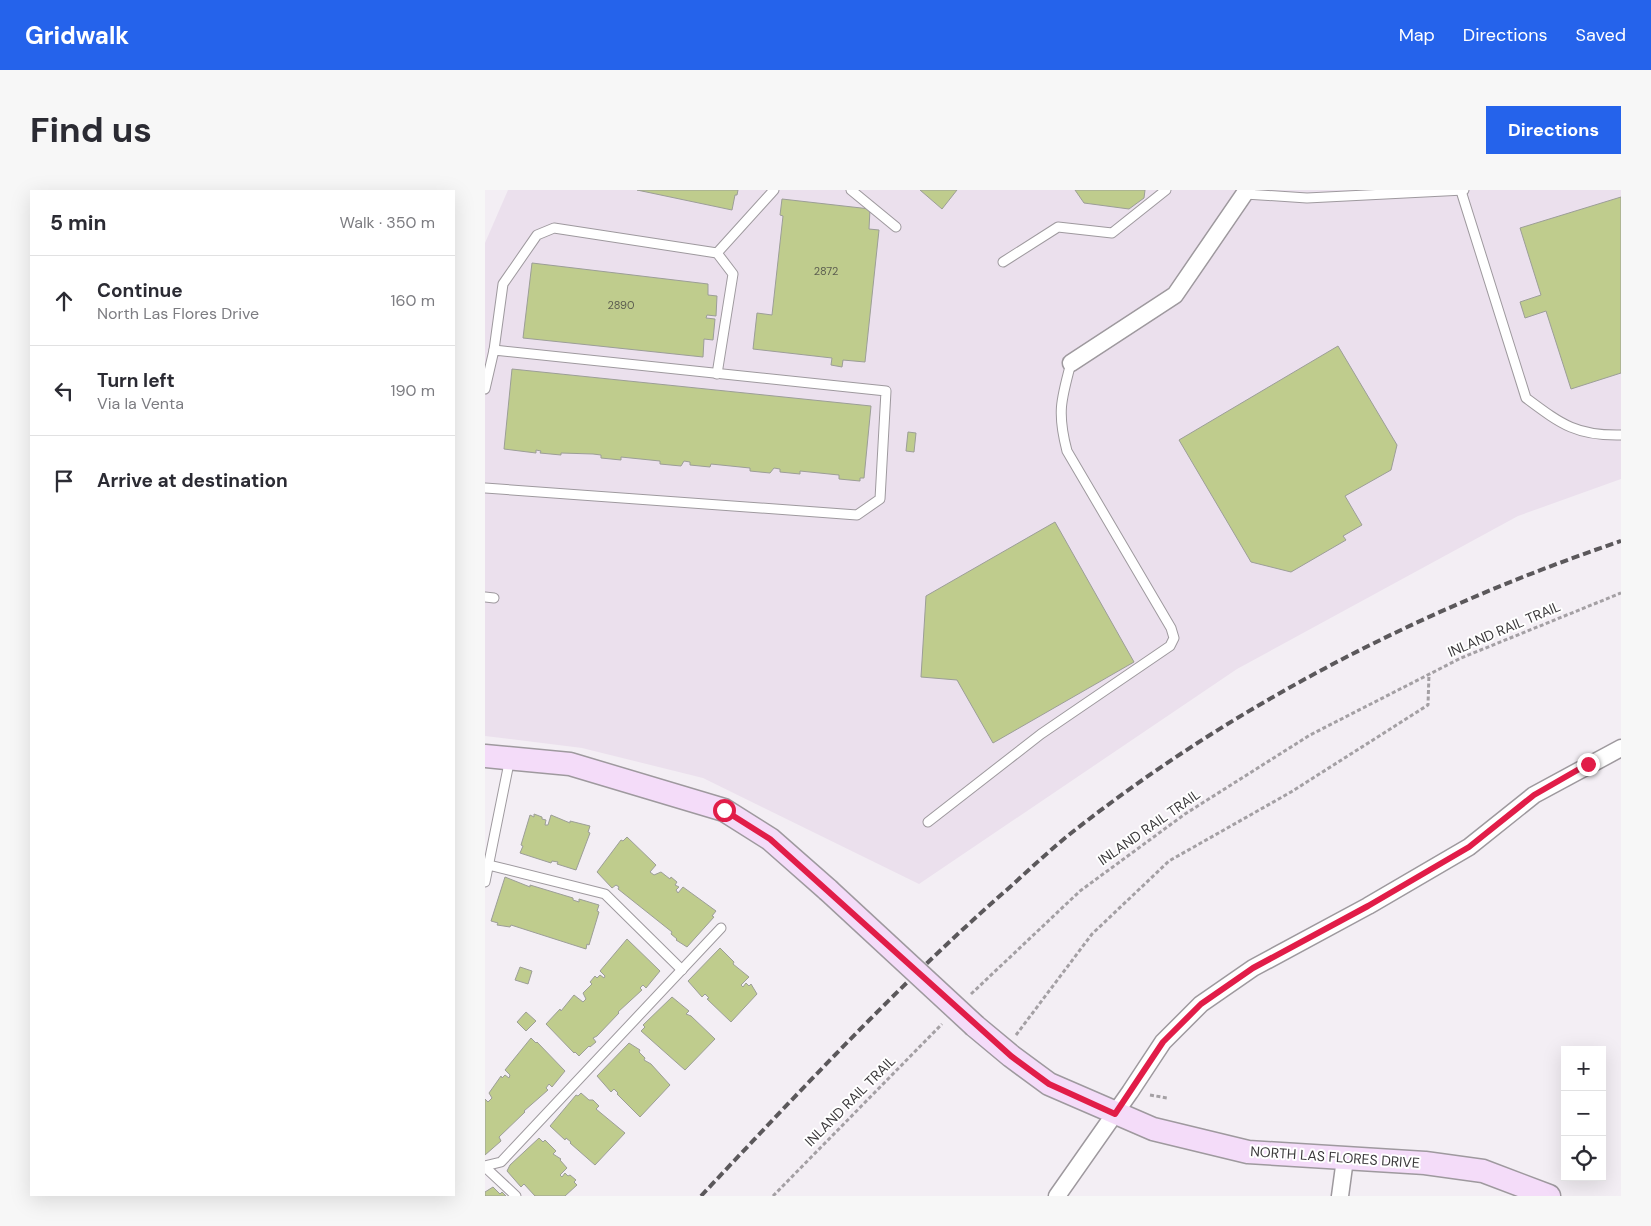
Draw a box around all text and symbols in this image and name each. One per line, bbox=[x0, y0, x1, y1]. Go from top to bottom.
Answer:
text: Gridwalk bbox=[25, 20, 129, 51]
text: Map bbox=[1399, 23, 1435, 47]
text: Directions bbox=[1463, 23, 1548, 47]
text: Saved bbox=[1576, 23, 1626, 47]
button: Directions bbox=[1486, 106, 1621, 154]
text: Find us bbox=[30, 107, 152, 153]
text: 5 min bbox=[50, 209, 106, 237]
text: Walk · 350 m bbox=[340, 212, 435, 233]
house number: 2872 bbox=[814, 264, 838, 278]
text: Continue bbox=[97, 278, 183, 303]
icon: ahead bbox=[50, 287, 78, 315]
text: 160 m bbox=[391, 290, 435, 311]
house number: 2890 bbox=[608, 298, 634, 312]
text: North Las Flores Drive bbox=[97, 303, 259, 324]
text: Turn left bbox=[97, 368, 175, 393]
icon: left bbox=[50, 377, 78, 405]
text: 190 m bbox=[391, 380, 435, 401]
text: Via la Venta bbox=[97, 393, 184, 414]
icon: arrive bbox=[50, 467, 78, 495]
text: Arrive at destination bbox=[97, 468, 288, 493]
street label: INLAND RAIL TRAIL bbox=[1445, 597, 1563, 661]
route end bbox=[1577, 753, 1600, 776]
street label: INLAND RAIL TRAIL bbox=[1094, 785, 1204, 869]
route start bbox=[713, 799, 736, 822]
map controls bbox=[1561, 1046, 1606, 1181]
button: + bbox=[1561, 1046, 1606, 1091]
street label: INLAND RAIL TRAIL bbox=[801, 1052, 899, 1150]
button: − bbox=[1561, 1091, 1606, 1136]
button: locate bbox=[1561, 1136, 1606, 1181]
street label: NORTH LAS FLORES DRIVE bbox=[1250, 1142, 1420, 1172]

